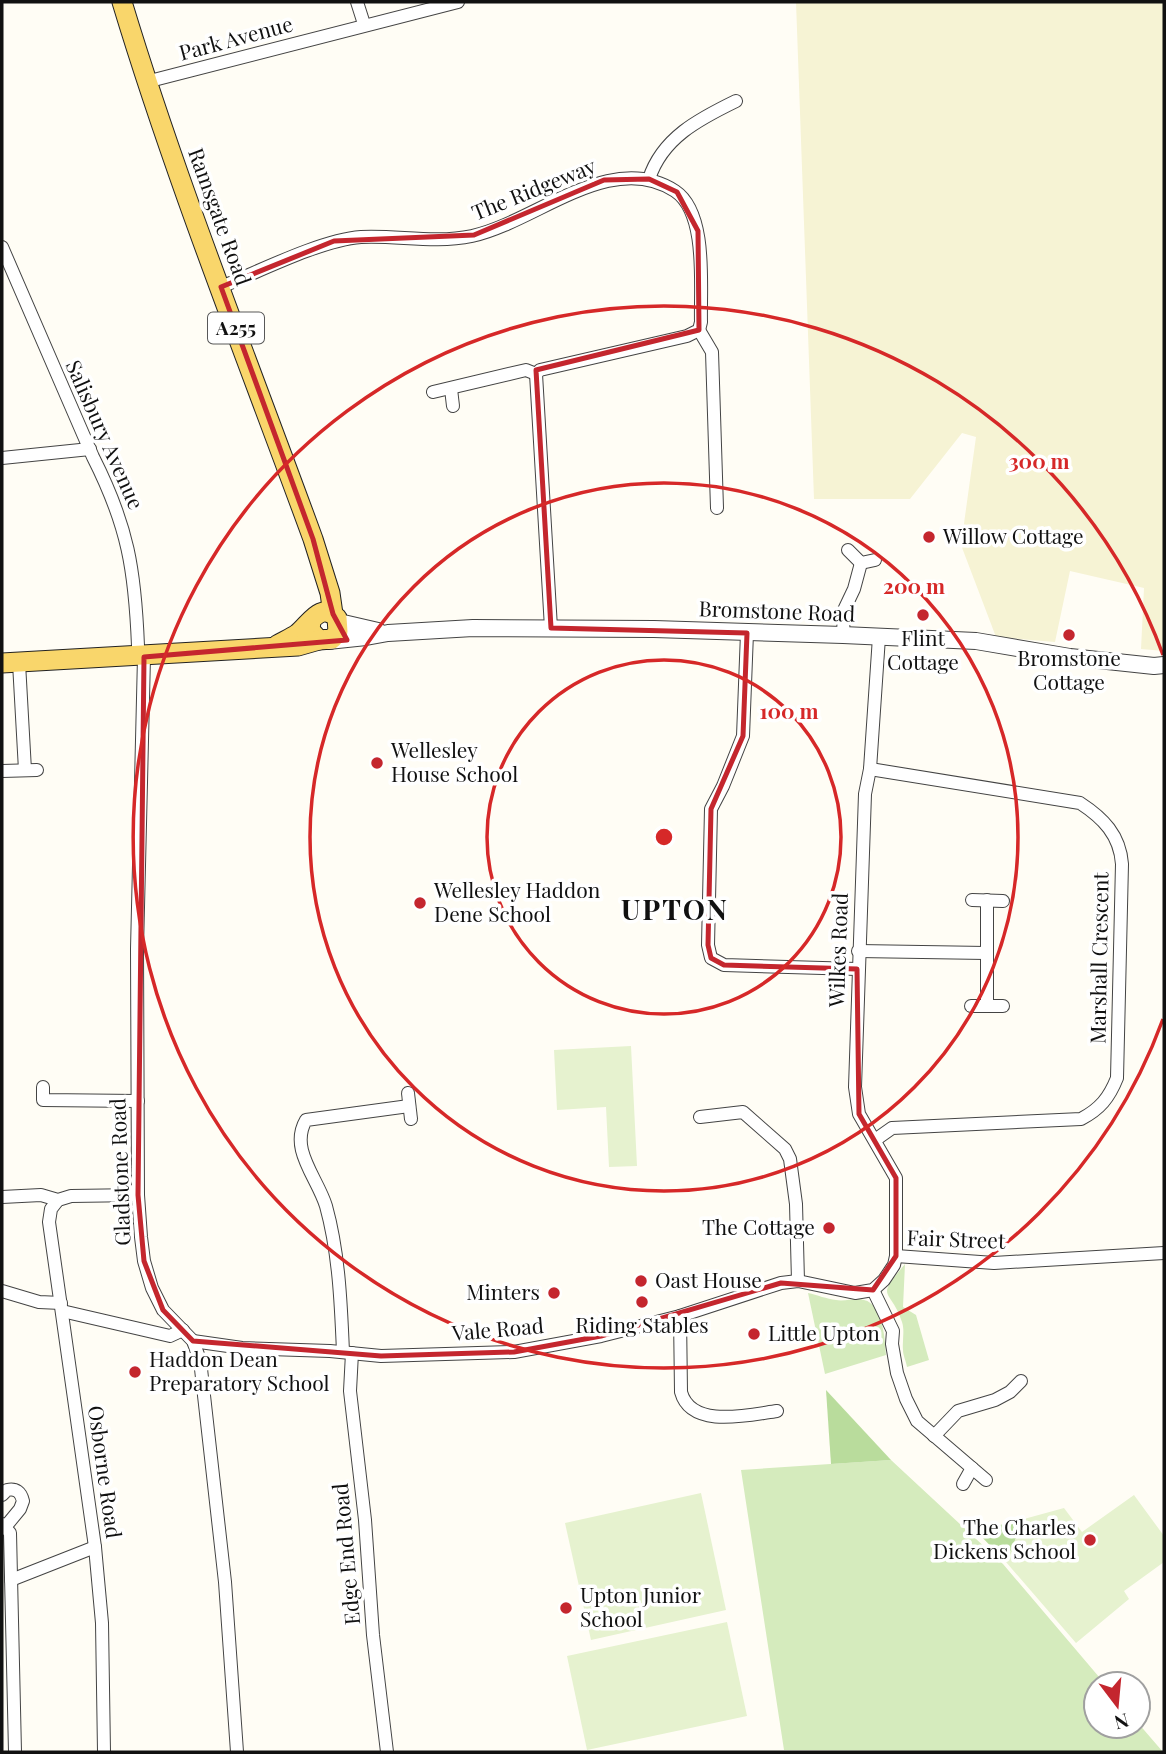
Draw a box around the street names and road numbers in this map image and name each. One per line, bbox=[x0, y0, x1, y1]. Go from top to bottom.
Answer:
street label: Park Avenue bbox=[176, 8, 295, 66]
street label: Ramsgate Road bbox=[183, 144, 259, 289]
street label: The Ridgeway bbox=[467, 150, 600, 226]
road number: A255 bbox=[208, 312, 264, 344]
street label: Salisbury Avenue bbox=[60, 355, 151, 513]
street label: Bromstone Road bbox=[698, 593, 856, 627]
street label: Marshall Crescent bbox=[1083, 871, 1114, 1044]
street label: Wilkes Road bbox=[821, 892, 853, 1009]
street label: Gladstone Road bbox=[102, 1098, 136, 1246]
street label: Fair Street bbox=[906, 1222, 1006, 1254]
street label: Vale Road bbox=[450, 1310, 545, 1346]
street label: Osborne Road bbox=[83, 1404, 129, 1540]
street label: Edge End Road bbox=[325, 1482, 365, 1626]

